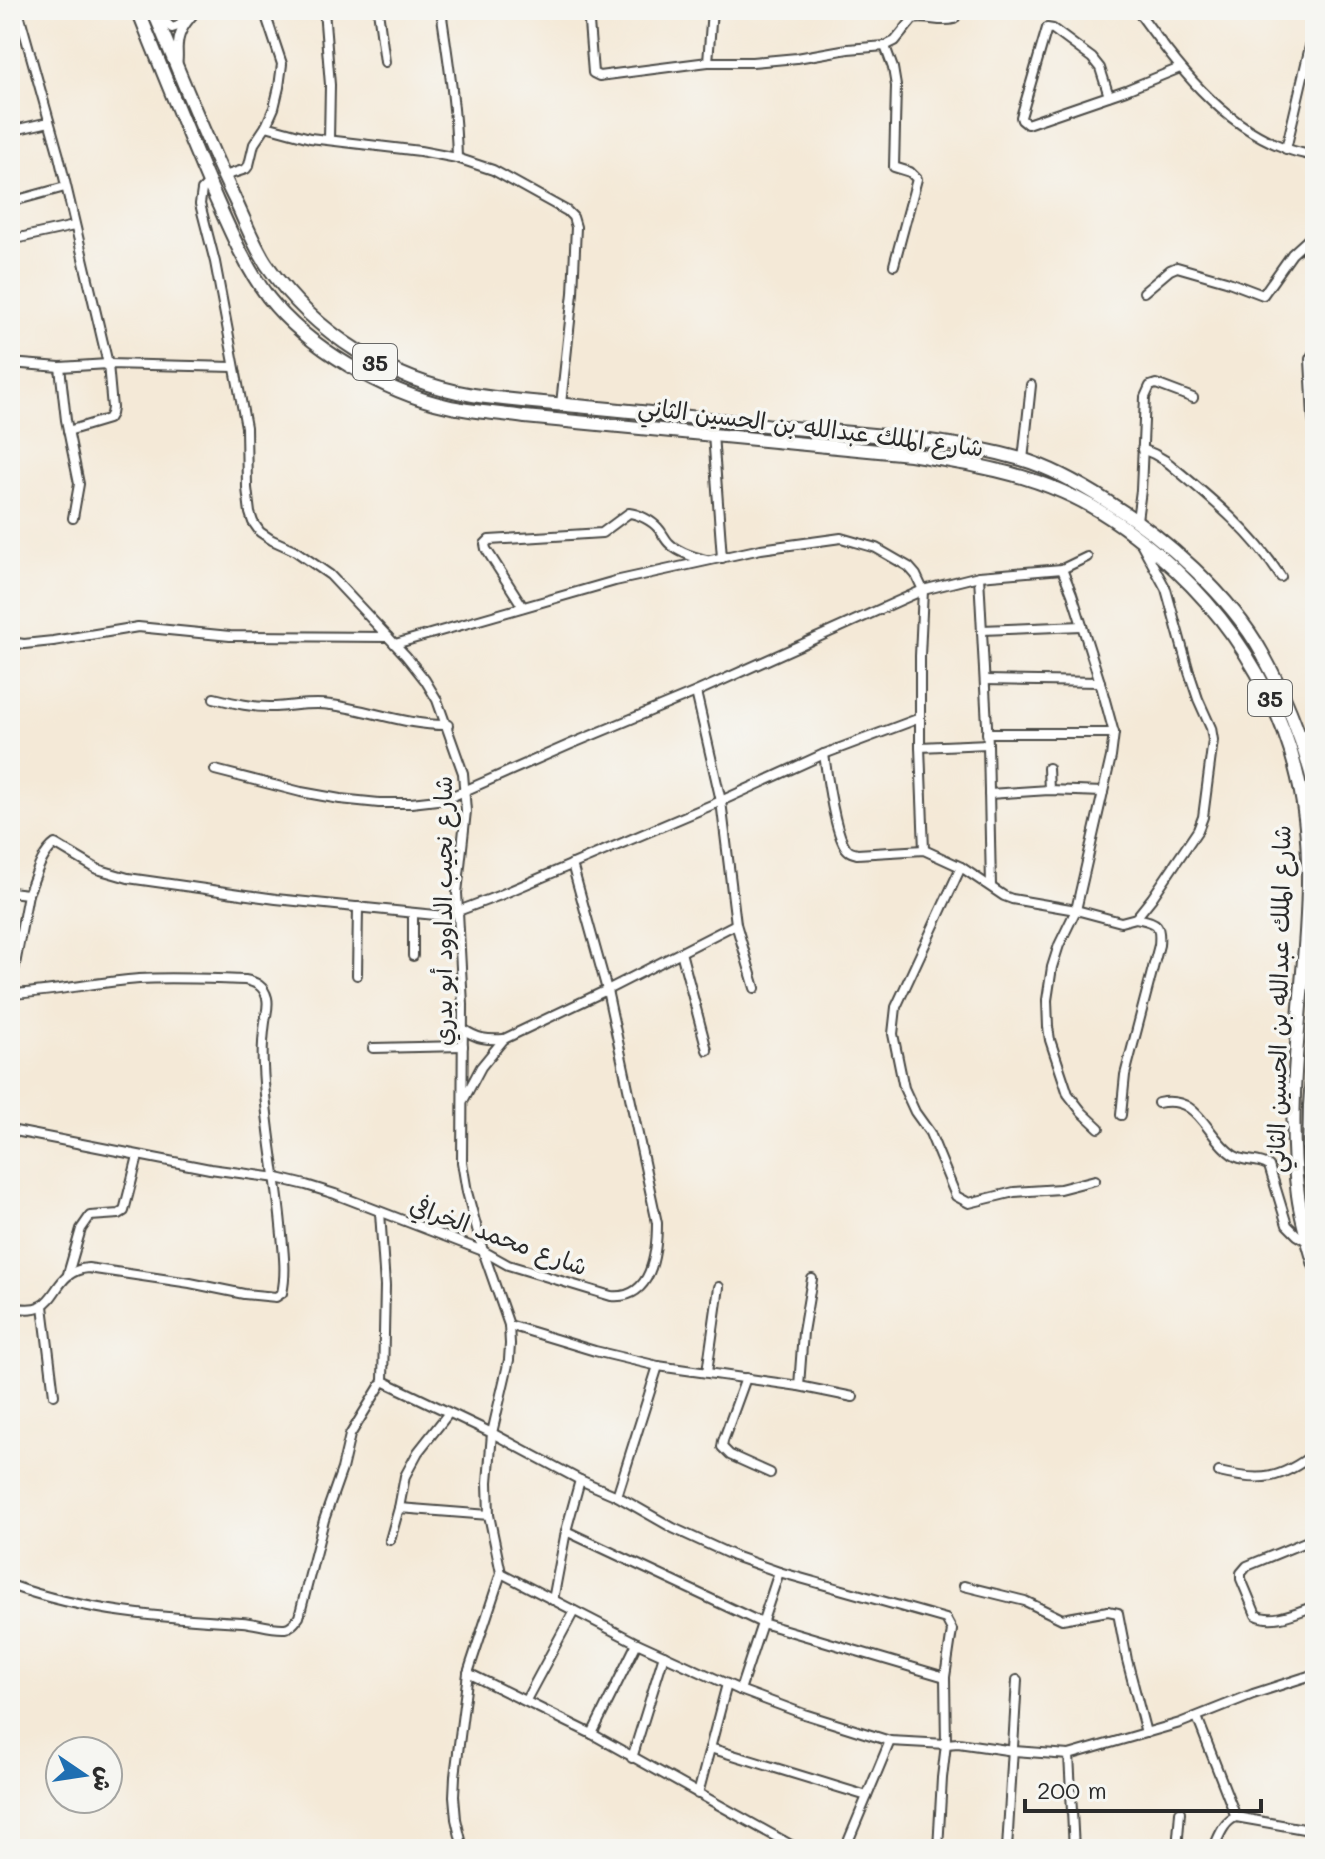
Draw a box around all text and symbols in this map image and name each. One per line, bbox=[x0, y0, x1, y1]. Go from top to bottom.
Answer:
road number: 35 bbox=[353, 344, 397, 380]
street label: شارع الملك عبدالله بن الحسين الثاني bbox=[636, 389, 986, 470]
road number: 35 bbox=[1248, 680, 1292, 716]
street label: شارع نجيب الداوود أبو بدري bbox=[427, 776, 461, 1046]
street label: شارع الملك عبدالله بن الحسين الثاني bbox=[1259, 825, 1304, 1173]
street label: شارع محمد الخرافي bbox=[405, 1188, 592, 1284]
north arrow bbox=[44, 1735, 124, 1815]
scale bar bbox=[1025, 1763, 1261, 1813]
text: ش bbox=[87, 1765, 121, 1795]
text: 200 m bbox=[1037, 1774, 1107, 1805]

